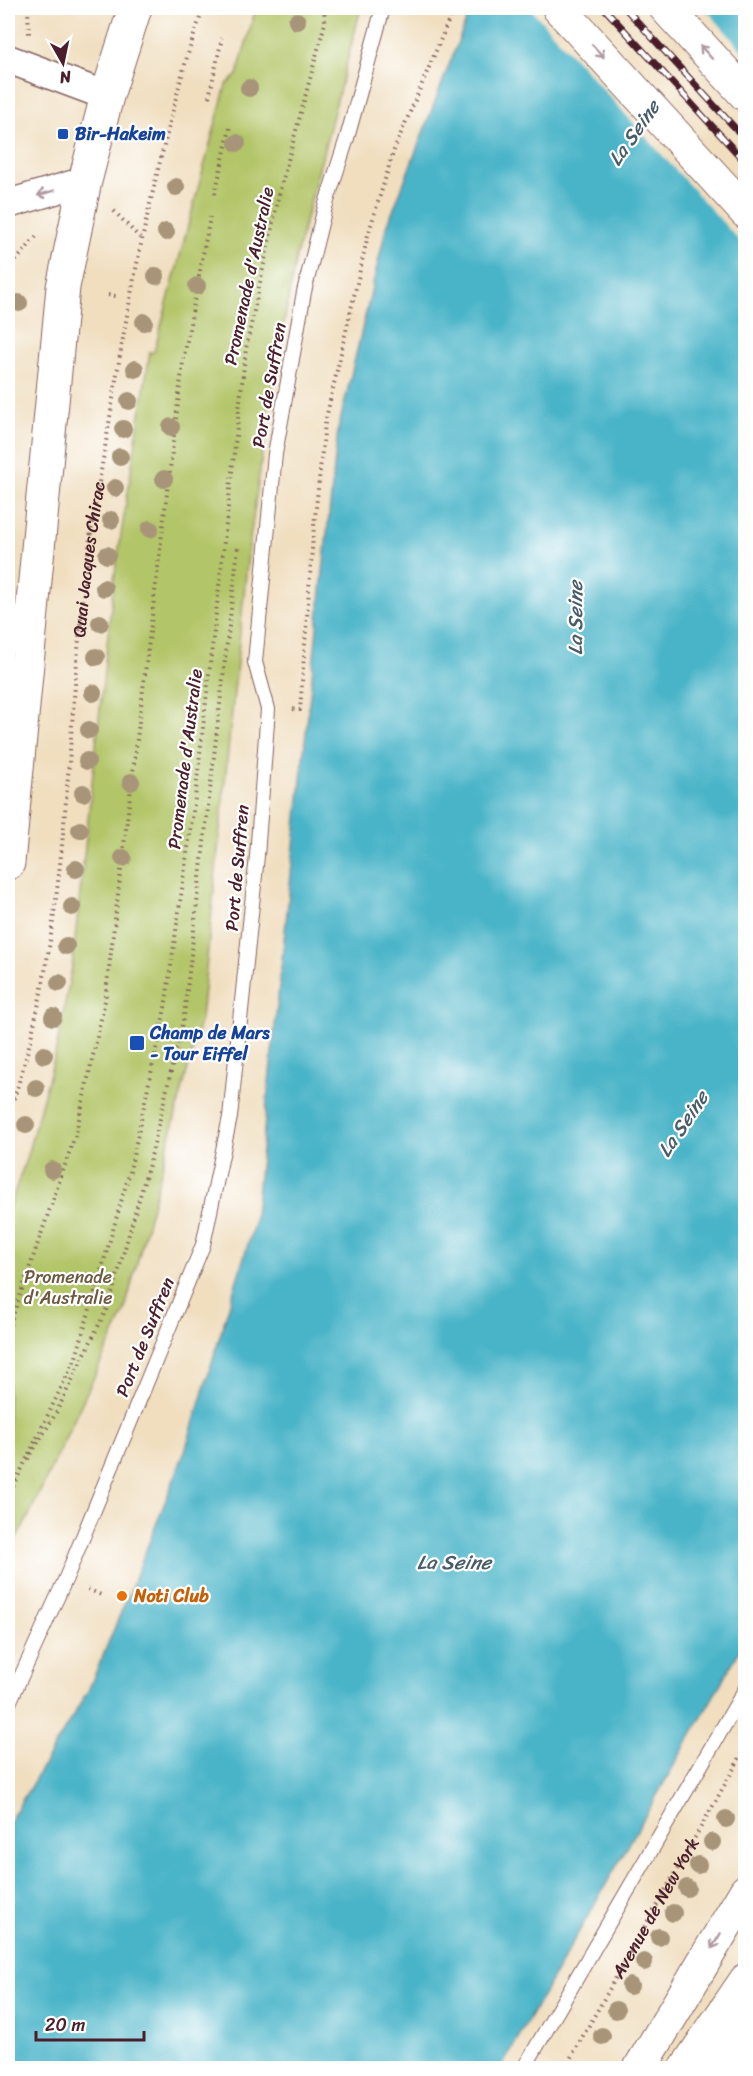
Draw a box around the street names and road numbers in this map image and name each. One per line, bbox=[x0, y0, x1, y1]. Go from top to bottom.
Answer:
street label: Promenade d'Australie bbox=[214, 184, 284, 368]
street label: Port de Suffren bbox=[242, 320, 296, 450]
street label: Quai Jacques Chirac bbox=[63, 479, 115, 639]
street label: Promenade d'Australie bbox=[158, 667, 212, 851]
street label: Port de Suffren bbox=[216, 803, 258, 932]
street label: Port de Suffren bbox=[106, 1272, 184, 1402]
street label: Avenue de New York bbox=[602, 1831, 708, 1985]

